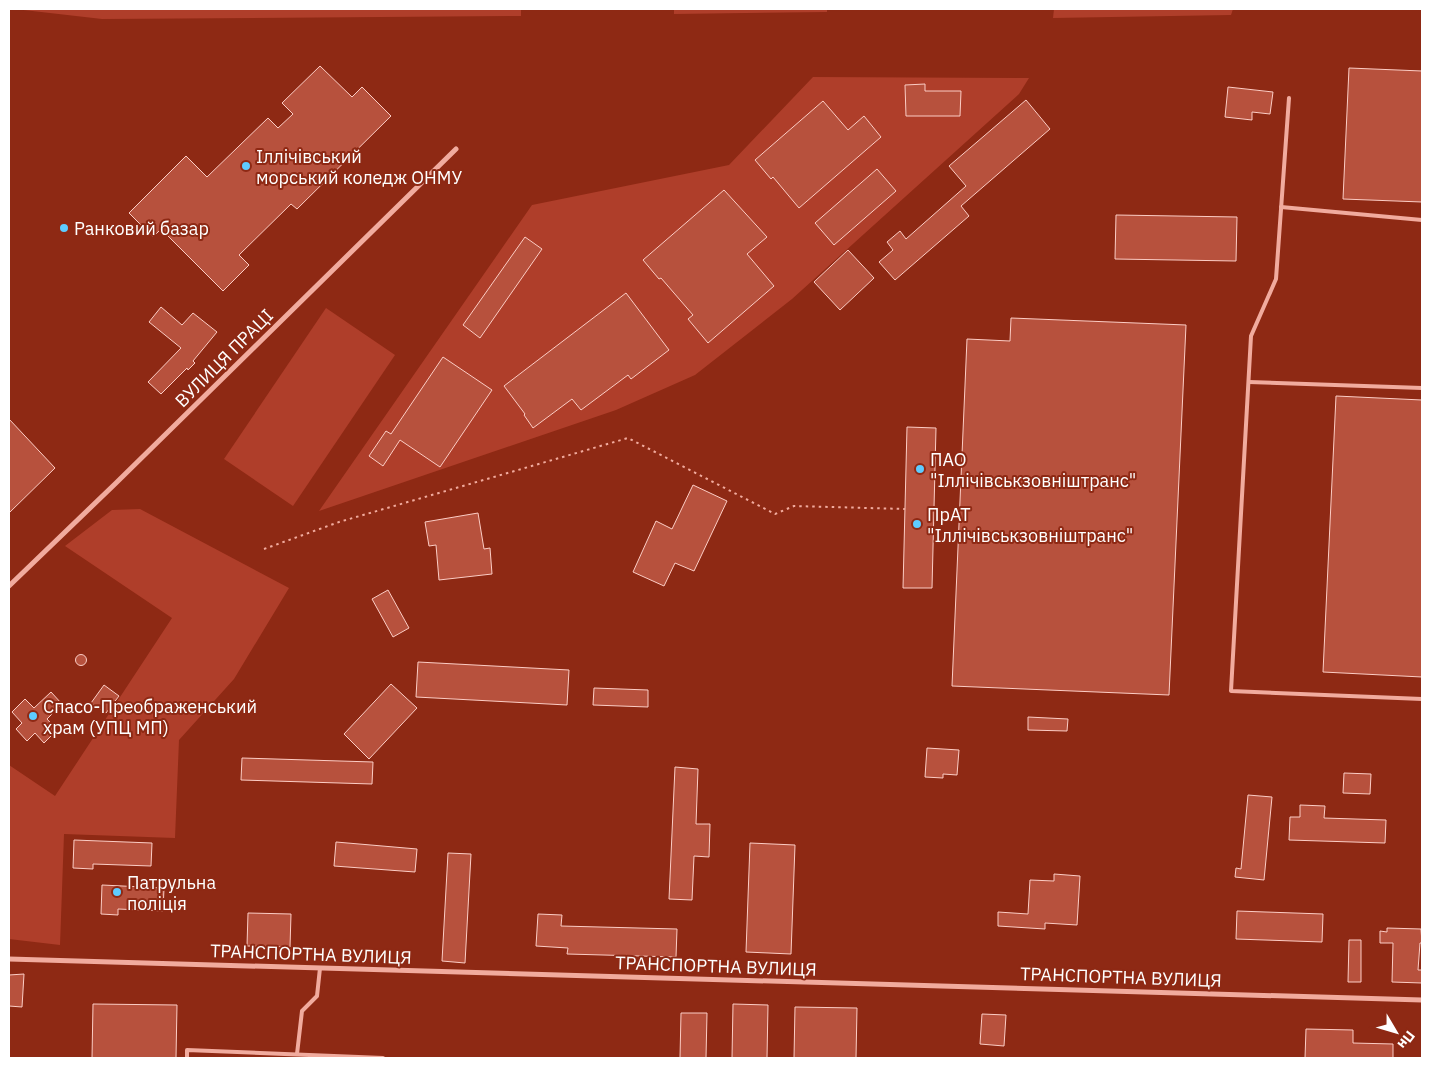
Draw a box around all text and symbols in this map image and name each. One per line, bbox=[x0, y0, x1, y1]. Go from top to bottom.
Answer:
place label: Іллічівський морський коледж ОНМУ bbox=[256, 145, 462, 189]
marker: Іллічівський морський коледж ОНМУ bbox=[240, 160, 252, 172]
place label: Ранковий базар bbox=[74, 217, 209, 240]
marker: Ранковий базар bbox=[58, 222, 70, 234]
street label: ВУЛИЦЯ ПРАЦІ bbox=[170, 304, 278, 412]
place label: ПАО "Іллічівськзовніштранс" bbox=[930, 448, 1136, 492]
marker: ПАО "Іллічівськзовніштранс" bbox=[914, 463, 926, 475]
place label: ПрАТ "Іллічівськзовніштранс" bbox=[927, 503, 1133, 547]
marker: ПрАТ "Іллічівськзовніштранс" bbox=[911, 518, 923, 530]
place label: Спасо-Преображенський храм (УПЦ МП) bbox=[43, 695, 257, 739]
marker: Спасо-Преображенський храм (УПЦ МП) bbox=[27, 710, 39, 722]
place label: Патрульна поліція bbox=[127, 871, 216, 915]
marker: Патрульна поліція bbox=[111, 886, 123, 898]
street label: ТРАНСПОРТНА ВУЛИЦЯ bbox=[210, 939, 412, 969]
street label: ТРАНСПОРТНА ВУЛИЦЯ bbox=[615, 951, 817, 981]
street label: ТРАНСПОРТНА ВУЛИЦЯ bbox=[1020, 962, 1222, 992]
north arrow bbox=[1371, 1007, 1421, 1057]
text: Пн bbox=[1393, 1027, 1419, 1053]

